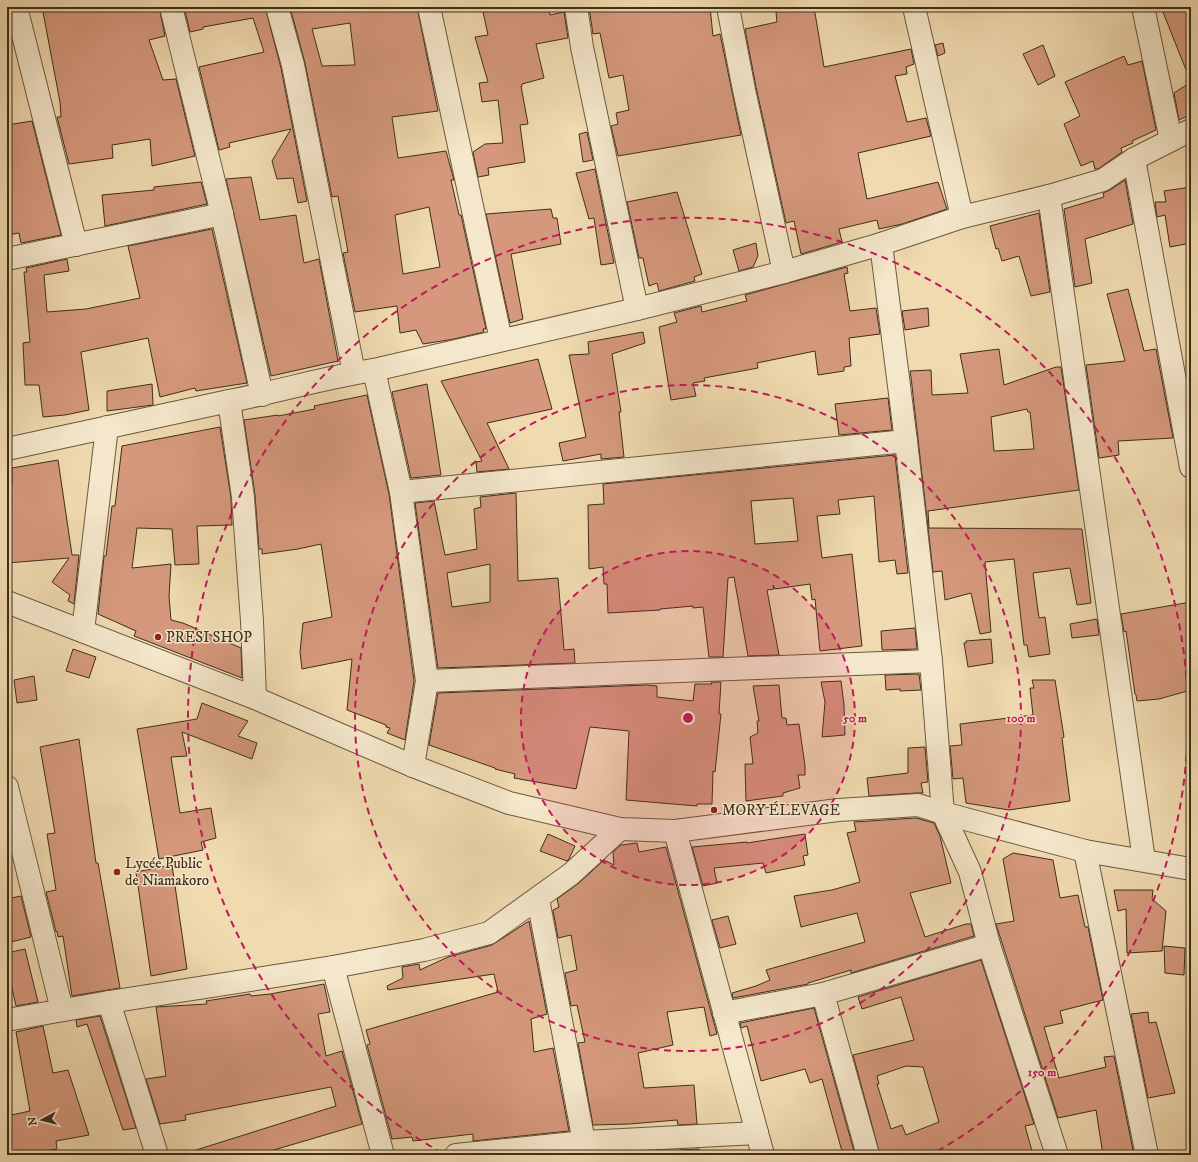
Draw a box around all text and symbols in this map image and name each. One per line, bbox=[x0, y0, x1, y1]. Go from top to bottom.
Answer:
place label: PRESI SHOP bbox=[166, 628, 252, 647]
marker: PRESI SHOP bbox=[153, 632, 163, 642]
centre of rings bbox=[681, 711, 695, 725]
text: 50 m bbox=[842, 711, 867, 726]
text: 100 m bbox=[1007, 711, 1035, 726]
place label: MORY ÉLEVAGE bbox=[722, 801, 840, 820]
marker: MORY ÉLEVAGE bbox=[709, 805, 719, 815]
place label: Lycée Public de Niamakoro bbox=[125, 854, 209, 890]
marker: Lycée Public de Niamakoro bbox=[112, 867, 122, 877]
text: 150 m bbox=[1028, 1065, 1056, 1080]
north arrow bbox=[22, 1100, 62, 1140]
text: N bbox=[26, 1116, 41, 1126]

